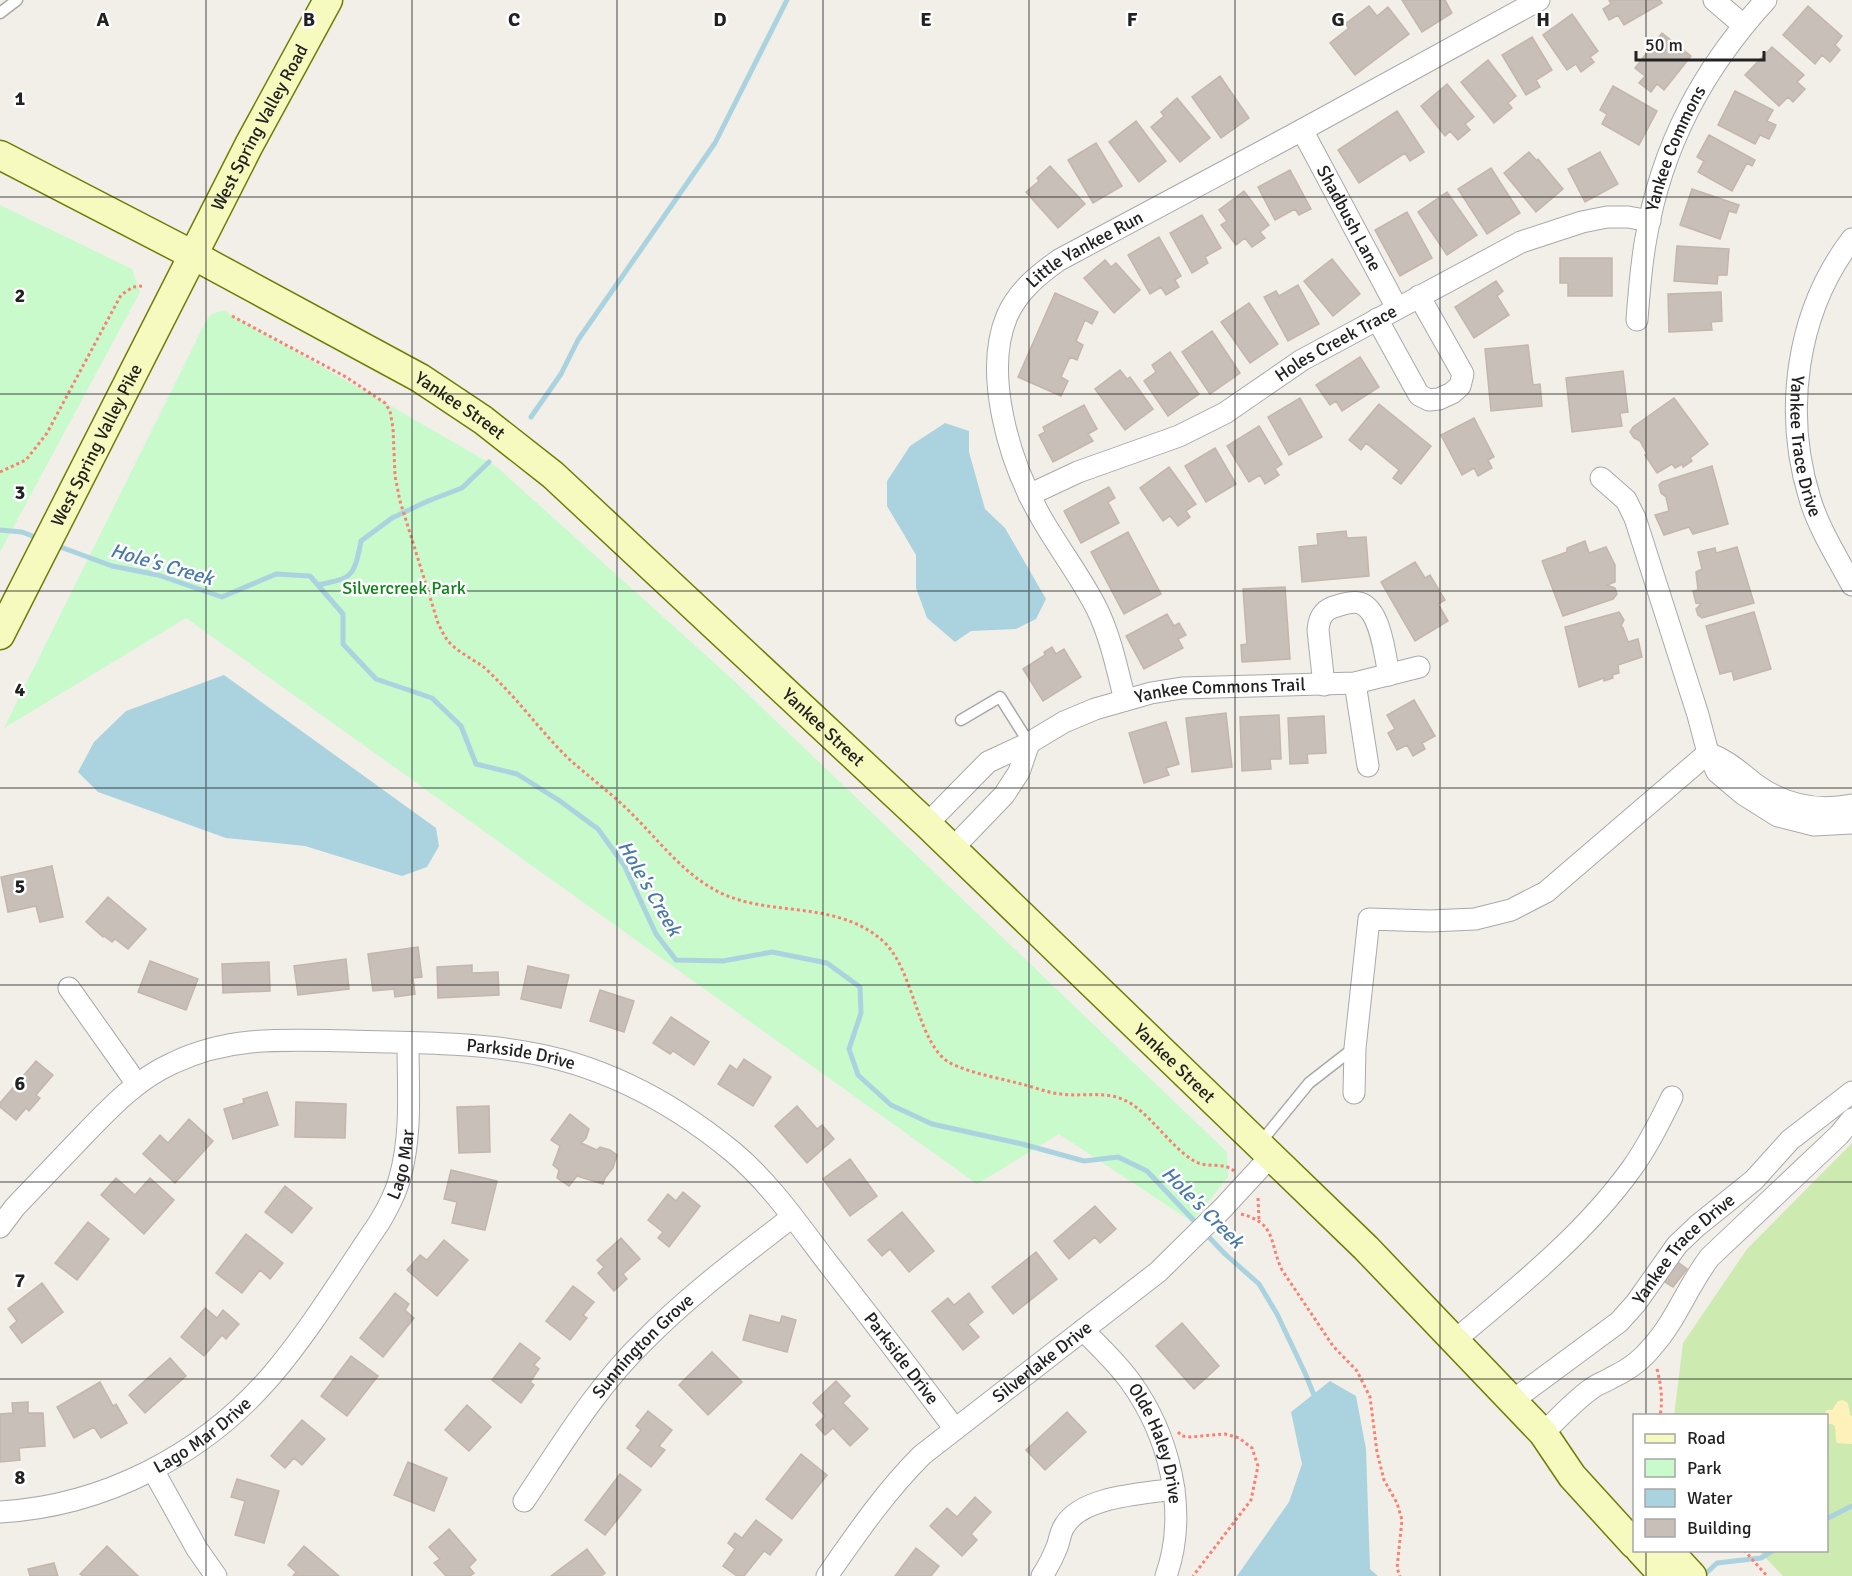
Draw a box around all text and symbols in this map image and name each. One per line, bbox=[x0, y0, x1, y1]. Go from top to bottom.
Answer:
text: A bbox=[97, 7, 110, 32]
text: B bbox=[303, 7, 315, 32]
text: C bbox=[508, 7, 520, 32]
text: D bbox=[713, 7, 727, 32]
text: E bbox=[920, 7, 932, 32]
text: F bbox=[1127, 7, 1138, 32]
text: G bbox=[1331, 7, 1345, 32]
text: H bbox=[1536, 7, 1550, 32]
scale bar bbox=[1636, 24, 1764, 62]
text: 50 m bbox=[1645, 34, 1683, 56]
street label: West Spring Valley Road bbox=[206, 41, 313, 214]
street label: Yankee Commons bbox=[1641, 82, 1710, 214]
text: 1 bbox=[15, 86, 26, 111]
street label: Shadbush Lane bbox=[1312, 162, 1386, 275]
street label: Little Yankee Run bbox=[1021, 206, 1147, 292]
text: 2 bbox=[15, 283, 25, 308]
street label: Holes Creek Trace bbox=[1271, 300, 1401, 386]
street label: West Spring Valley Pike bbox=[46, 360, 147, 530]
street label: Yankee Street bbox=[411, 367, 510, 444]
street label: Yankee Trace Drive bbox=[1785, 374, 1826, 520]
text: 3 bbox=[15, 480, 25, 505]
water label: Hole's Creek bbox=[107, 538, 218, 592]
park label: Silvercreek Park bbox=[342, 577, 466, 599]
street label: Yankee Commons Trail bbox=[1132, 673, 1306, 708]
text: 4 bbox=[15, 677, 26, 702]
street label: Yankee Street bbox=[777, 683, 869, 771]
water label: Hole's Creek bbox=[612, 836, 688, 942]
text: 5 bbox=[15, 874, 25, 899]
street label: Yankee Street bbox=[1129, 1019, 1220, 1107]
street label: Parkside Drive bbox=[466, 1034, 578, 1074]
text: 6 bbox=[15, 1071, 26, 1096]
street label: Lago Mar bbox=[382, 1128, 419, 1203]
water label: Hole's Creek bbox=[1156, 1161, 1250, 1255]
street label: Yankee Trace Drive bbox=[1628, 1189, 1739, 1309]
text: 7 bbox=[15, 1268, 26, 1293]
street label: Sunnington Grove bbox=[587, 1289, 698, 1403]
street label: Parkside Drive bbox=[859, 1308, 944, 1409]
street label: Silverlake Drive bbox=[988, 1316, 1096, 1407]
street label: Olde Haley Drive bbox=[1124, 1379, 1186, 1505]
street label: Lago Mar Drive bbox=[150, 1392, 256, 1478]
legend bbox=[1633, 1414, 1828, 1552]
text: Road bbox=[1687, 1427, 1726, 1449]
text: Park bbox=[1687, 1457, 1722, 1479]
text: 8 bbox=[15, 1465, 26, 1490]
text: Water bbox=[1687, 1487, 1733, 1509]
text: Building bbox=[1687, 1517, 1751, 1539]

